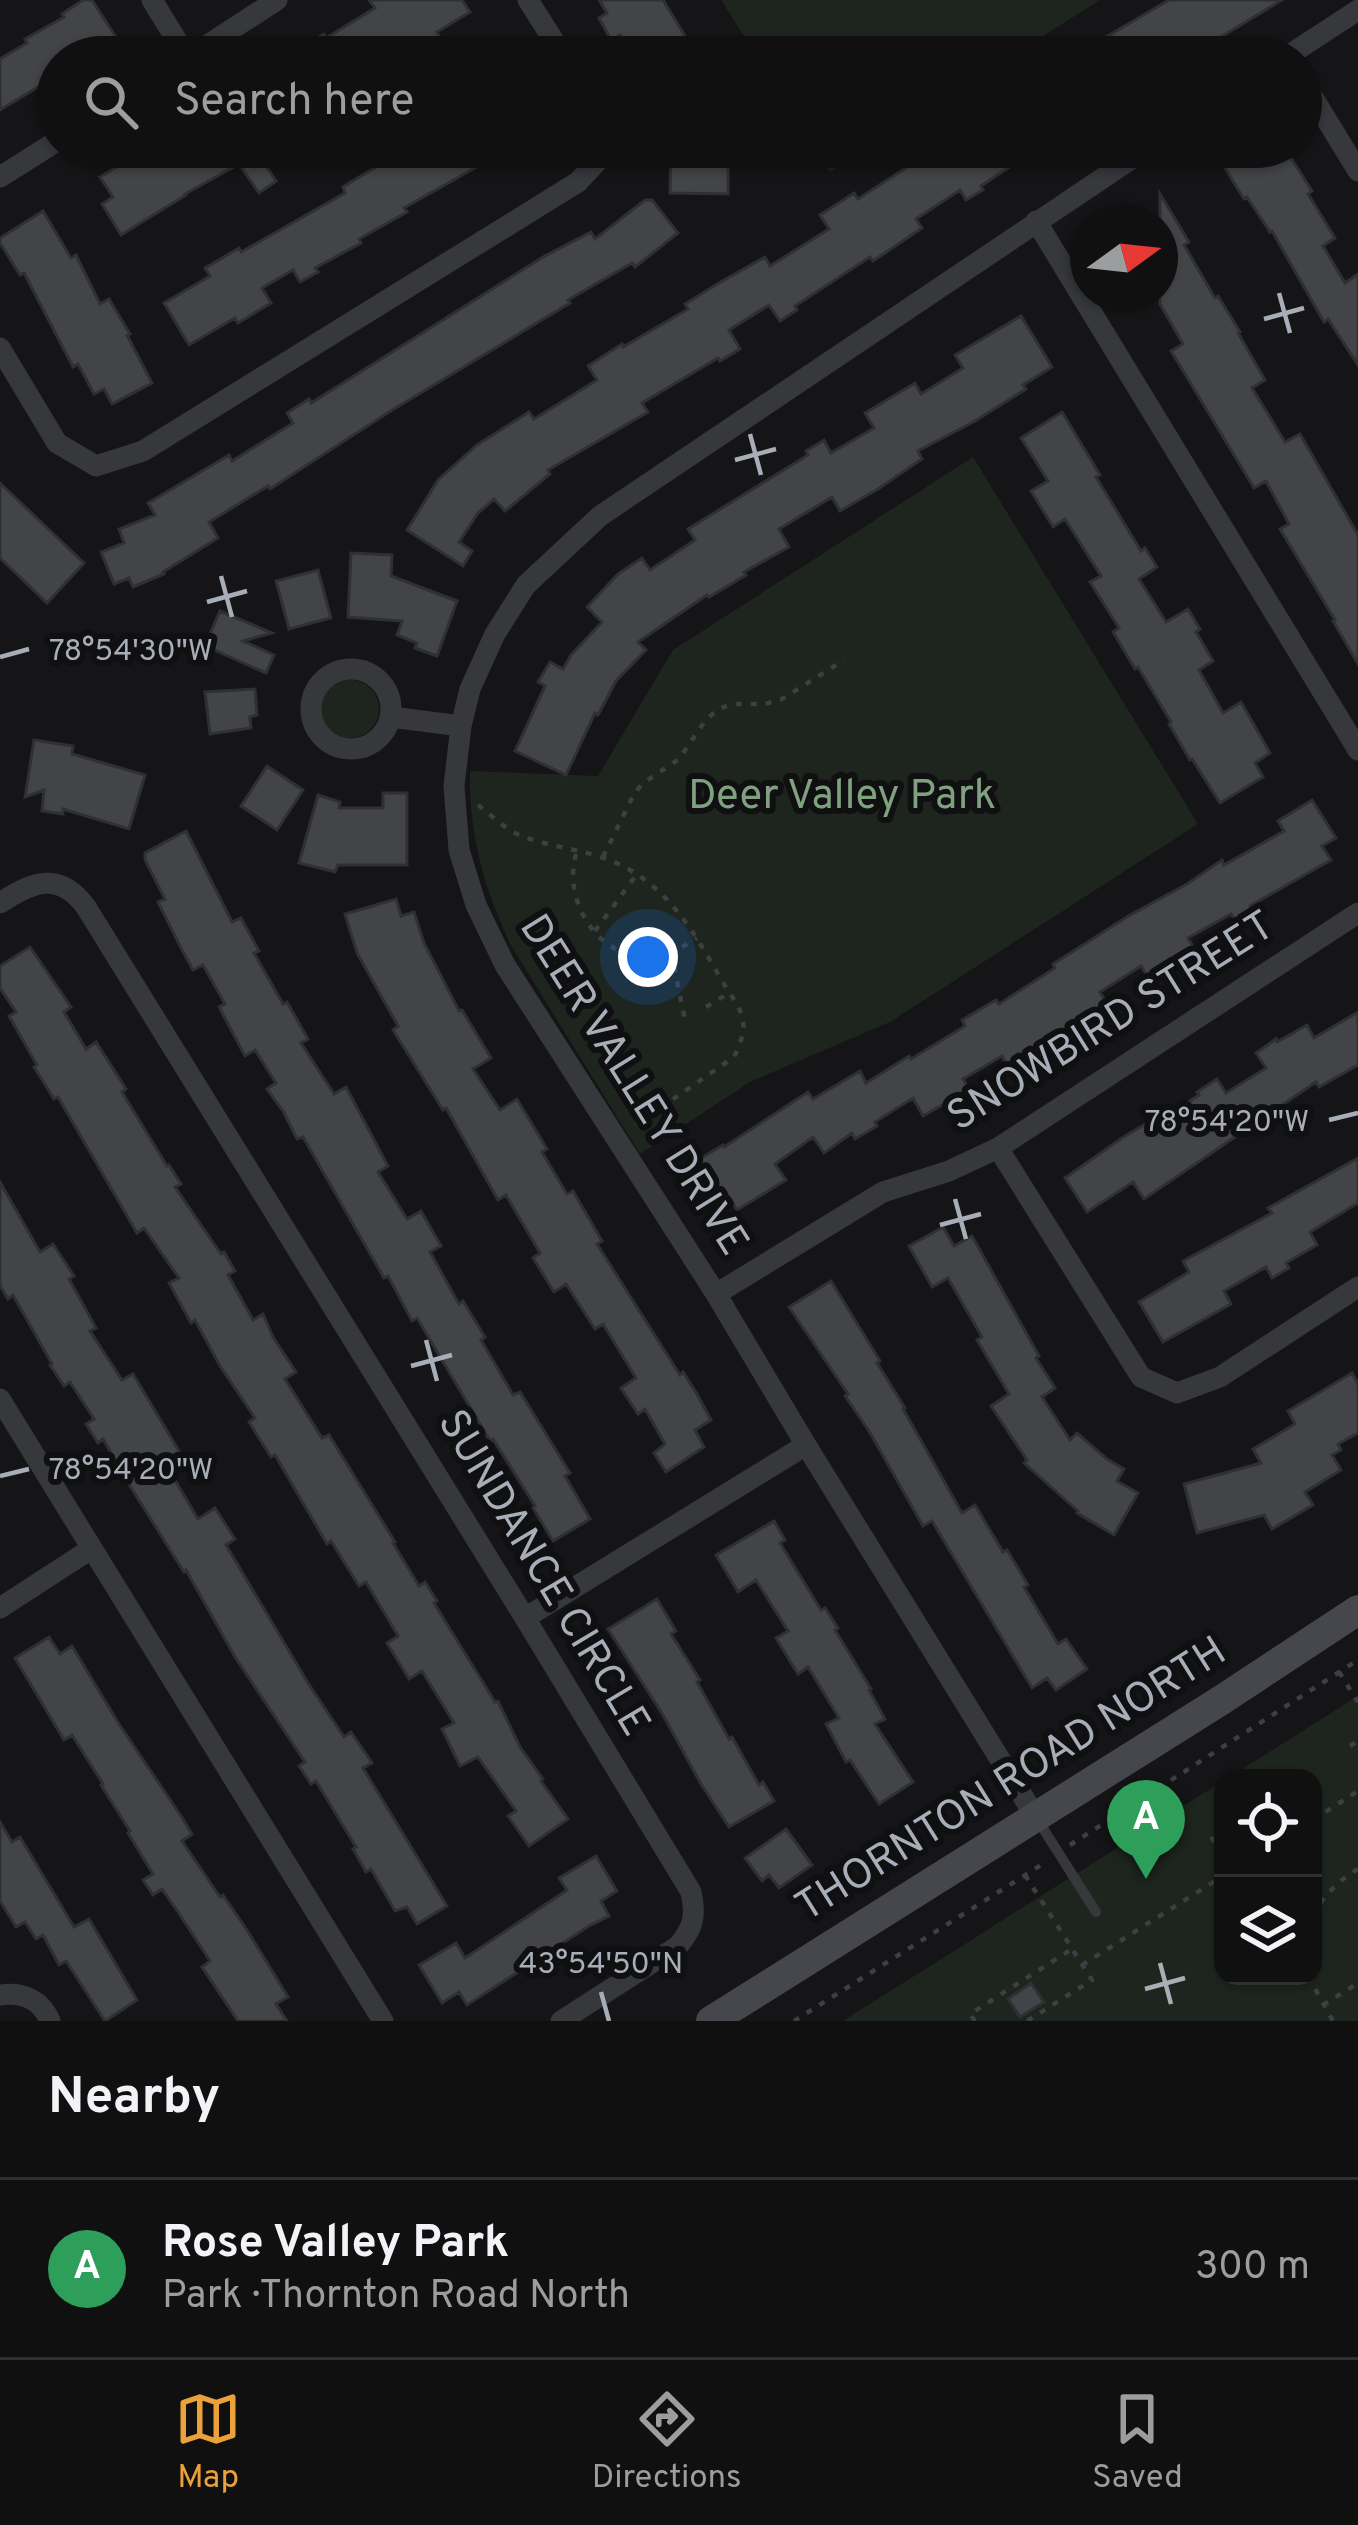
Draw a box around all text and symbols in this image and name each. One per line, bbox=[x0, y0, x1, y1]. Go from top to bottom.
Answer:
search box bbox=[36, 36, 1322, 168]
icon: search bbox=[78, 69, 144, 135]
text: Search here bbox=[174, 74, 414, 131]
north arrow bbox=[1070, 204, 1178, 312]
text: 78°54'30"W bbox=[49, 634, 213, 671]
park label: Deer Valley Park bbox=[688, 771, 996, 824]
street label: SNOWBIRD STREET bbox=[939, 901, 1285, 1145]
street label: DEER VALLEY DRIVE bbox=[506, 906, 758, 1266]
your location bbox=[618, 927, 678, 987]
text: 78°54'20"W bbox=[1145, 1105, 1309, 1142]
street label: SUNDANCE CIRCLE bbox=[424, 1401, 660, 1747]
text: 78°54'20"W bbox=[49, 1453, 213, 1490]
street label: THORNTON ROAD NORTH bbox=[787, 1628, 1237, 1934]
map controls bbox=[1214, 1769, 1322, 1985]
button: locate bbox=[1214, 1769, 1322, 1877]
pin: A bbox=[1107, 1780, 1185, 1879]
button: layers bbox=[1214, 1877, 1322, 1985]
text: 43°54'50"N bbox=[519, 1947, 683, 1984]
text: Nearby bbox=[48, 2067, 220, 2132]
text: Rose Valley Park bbox=[162, 2216, 509, 2273]
text: A bbox=[73, 2244, 101, 2293]
text: 300 m bbox=[1195, 2244, 1310, 2293]
text: Park · Thornton Road North bbox=[162, 2273, 630, 2322]
tab: Map bbox=[175, 2386, 241, 2500]
tab: Directions bbox=[592, 2386, 742, 2500]
tab: Saved bbox=[1092, 2386, 1183, 2500]

